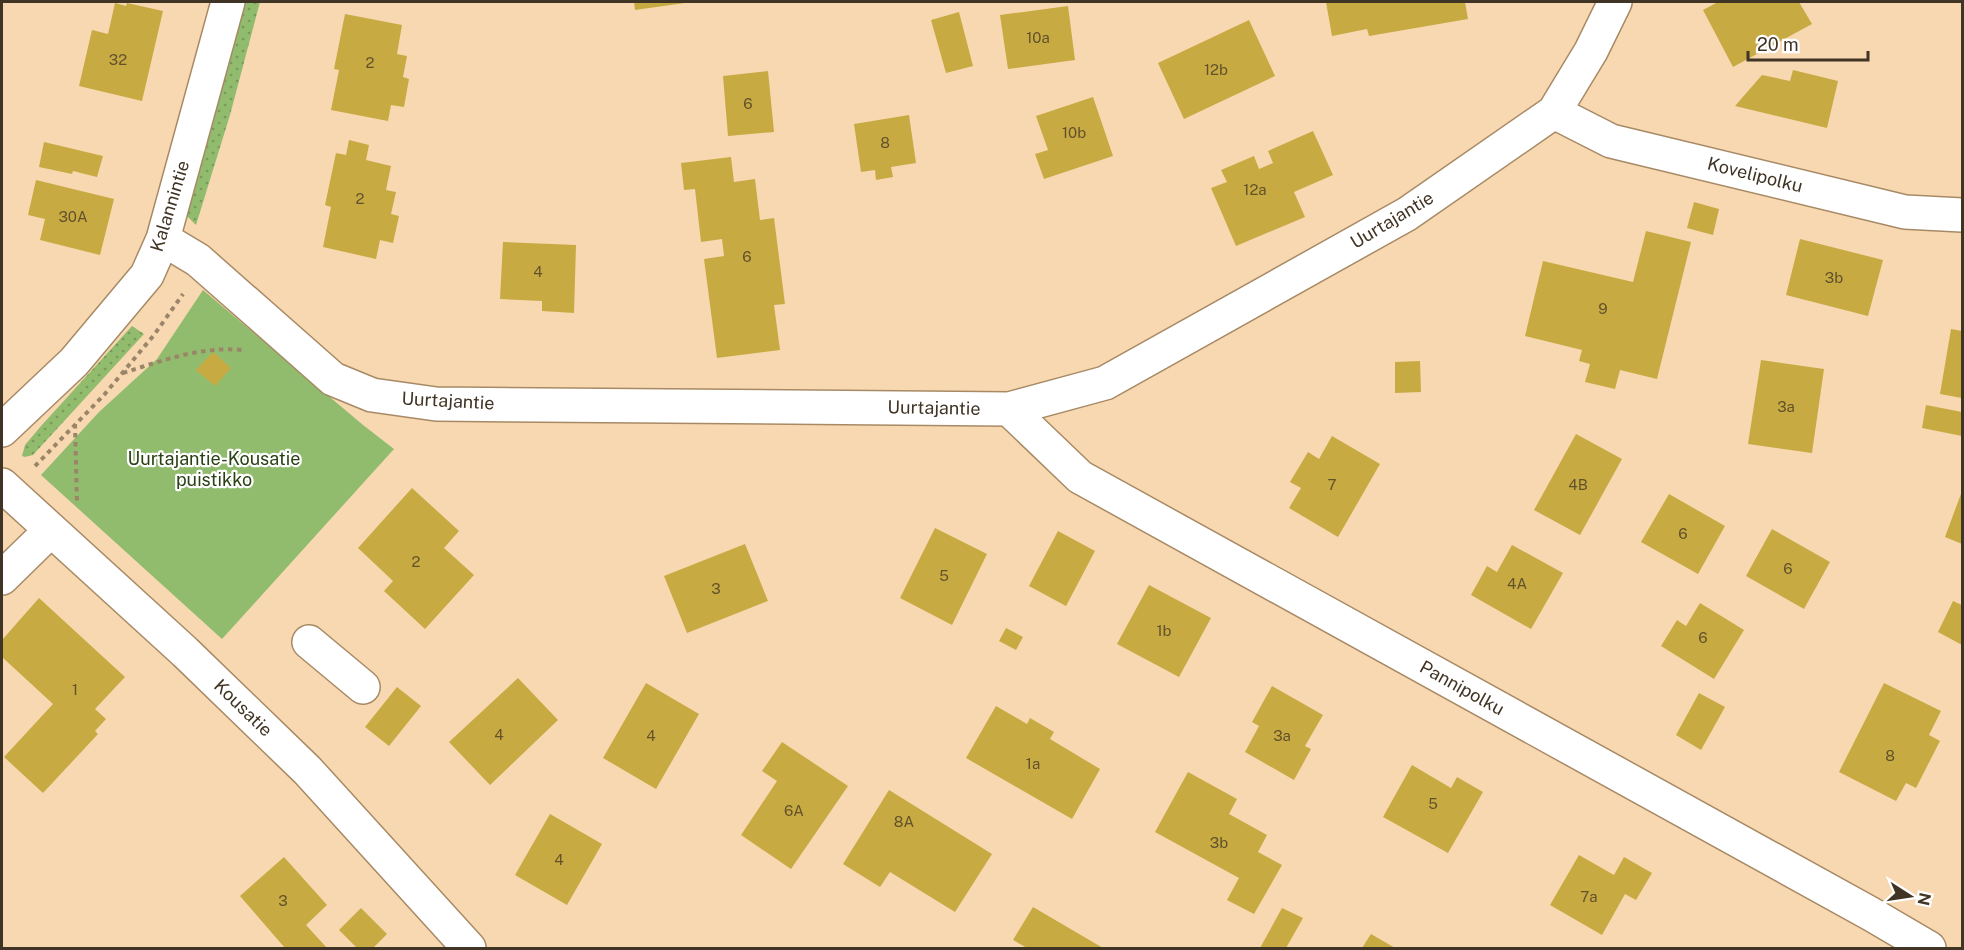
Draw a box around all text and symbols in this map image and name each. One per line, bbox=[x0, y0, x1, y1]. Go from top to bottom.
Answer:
scale bar bbox=[1748, 24, 1868, 62]
house number: 10a bbox=[1026, 29, 1050, 46]
text: 20 m bbox=[1757, 34, 1799, 55]
house number: 32 bbox=[109, 51, 127, 68]
house number: 2 bbox=[366, 54, 375, 71]
house number: 12b bbox=[1204, 61, 1228, 78]
house number: 6 bbox=[743, 95, 753, 112]
house number: 10b bbox=[1062, 124, 1086, 141]
house number: 8 bbox=[880, 134, 890, 151]
street label: Kovelipolku bbox=[1705, 153, 1805, 196]
street label: Kalannintie bbox=[146, 158, 193, 254]
house number: 12a bbox=[1243, 181, 1267, 198]
street label: Uurtajantie bbox=[1346, 187, 1437, 253]
house number: 2 bbox=[356, 190, 365, 207]
house number: 30A bbox=[58, 208, 88, 225]
house number: 6 bbox=[742, 248, 752, 265]
house number: 4 bbox=[533, 263, 543, 280]
house number: 3b bbox=[1825, 269, 1843, 286]
house number: 9 bbox=[1598, 300, 1608, 317]
street label: Uurtajantie bbox=[401, 388, 495, 413]
street label: Uurtajantie bbox=[887, 396, 981, 419]
house number: 3a bbox=[1777, 398, 1795, 415]
park label: Uurtajantie-Kousatie puistikko bbox=[128, 448, 300, 490]
house number: 7 bbox=[1327, 476, 1337, 493]
house number: 4B bbox=[1568, 476, 1588, 493]
house number: 6 bbox=[1678, 525, 1688, 542]
house number: 2 bbox=[412, 553, 421, 570]
house number: 6 bbox=[1783, 560, 1793, 577]
house number: 5 bbox=[939, 567, 949, 584]
house number: 4A bbox=[1507, 575, 1527, 592]
house number: 3 bbox=[711, 580, 721, 597]
house number: 1b bbox=[1156, 622, 1172, 639]
house number: 6 bbox=[1698, 629, 1708, 646]
street label: Pannipolku bbox=[1416, 656, 1508, 719]
street label: Kousatie bbox=[210, 675, 277, 740]
house number: 1 bbox=[72, 681, 78, 698]
house number: 4 bbox=[494, 726, 504, 743]
house number: 4 bbox=[646, 727, 656, 744]
house number: 3a bbox=[1273, 727, 1291, 744]
house number: 8 bbox=[1885, 747, 1895, 764]
house number: 1a bbox=[1026, 755, 1040, 772]
house number: 5 bbox=[1428, 795, 1438, 812]
house number: 6A bbox=[784, 802, 804, 819]
house number: 8A bbox=[894, 813, 915, 830]
house number: 3b bbox=[1210, 834, 1228, 851]
house number: 4 bbox=[554, 851, 564, 868]
north arrow bbox=[1880, 866, 1940, 926]
house number: 7a bbox=[1580, 888, 1598, 905]
text: N bbox=[1914, 891, 1935, 907]
house number: 3 bbox=[278, 892, 288, 909]

